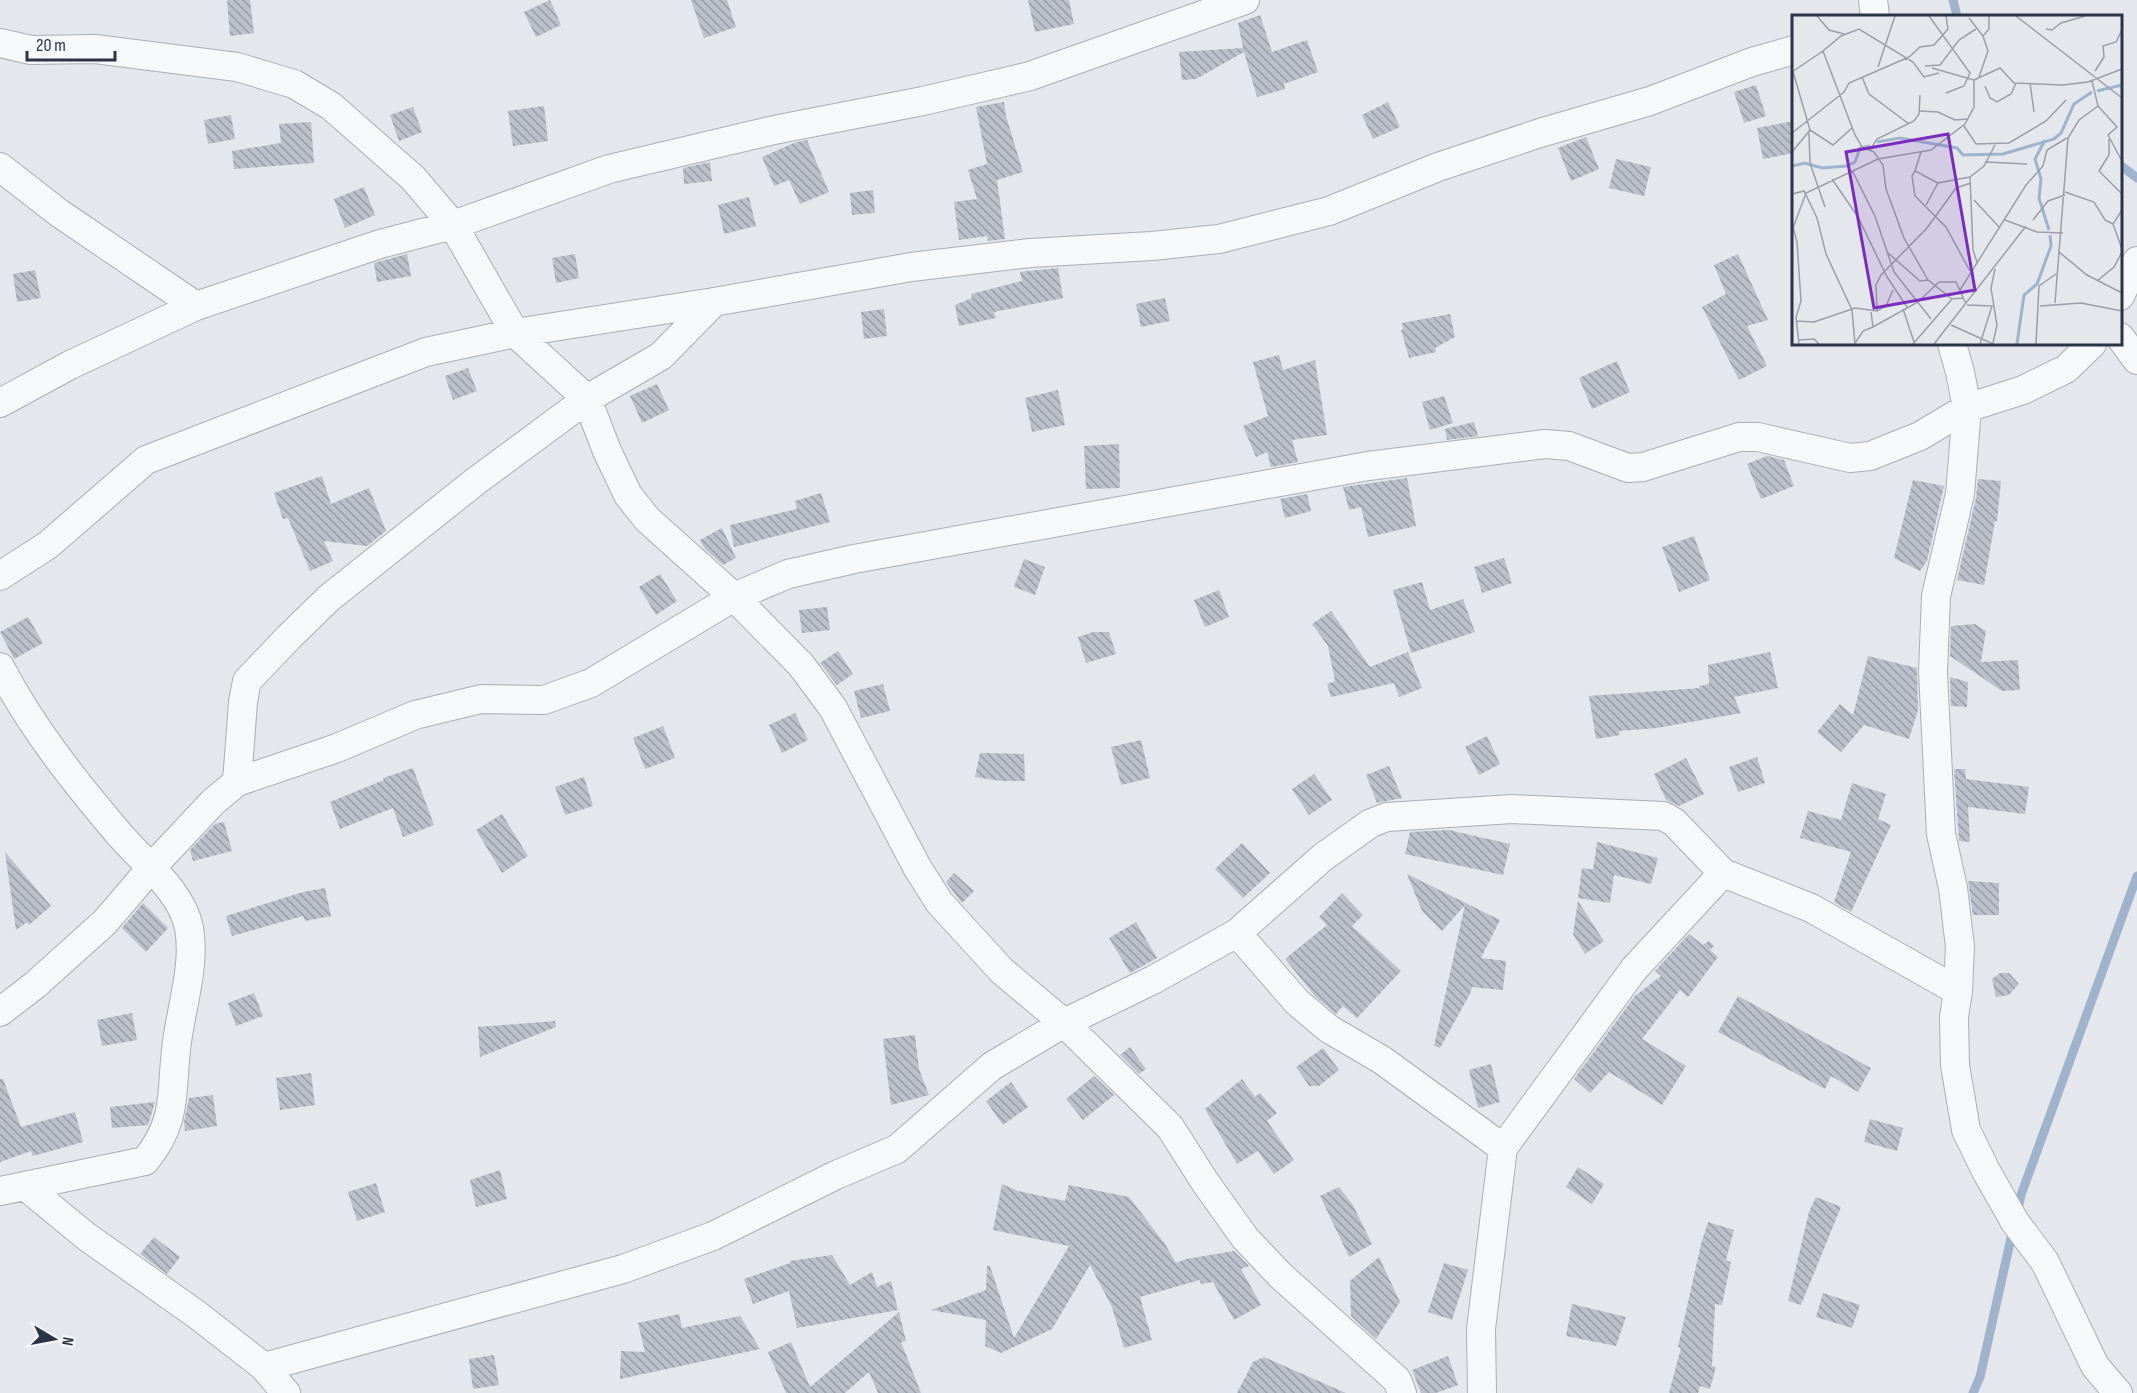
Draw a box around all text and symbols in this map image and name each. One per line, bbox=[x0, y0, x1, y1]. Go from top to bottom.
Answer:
inset map bbox=[1792, 15, 2122, 345]
scale bar bbox=[27, 24, 116, 62]
text: 20 m bbox=[36, 35, 66, 56]
north arrow bbox=[24, 1309, 84, 1369]
text: N bbox=[57, 1335, 77, 1347]

